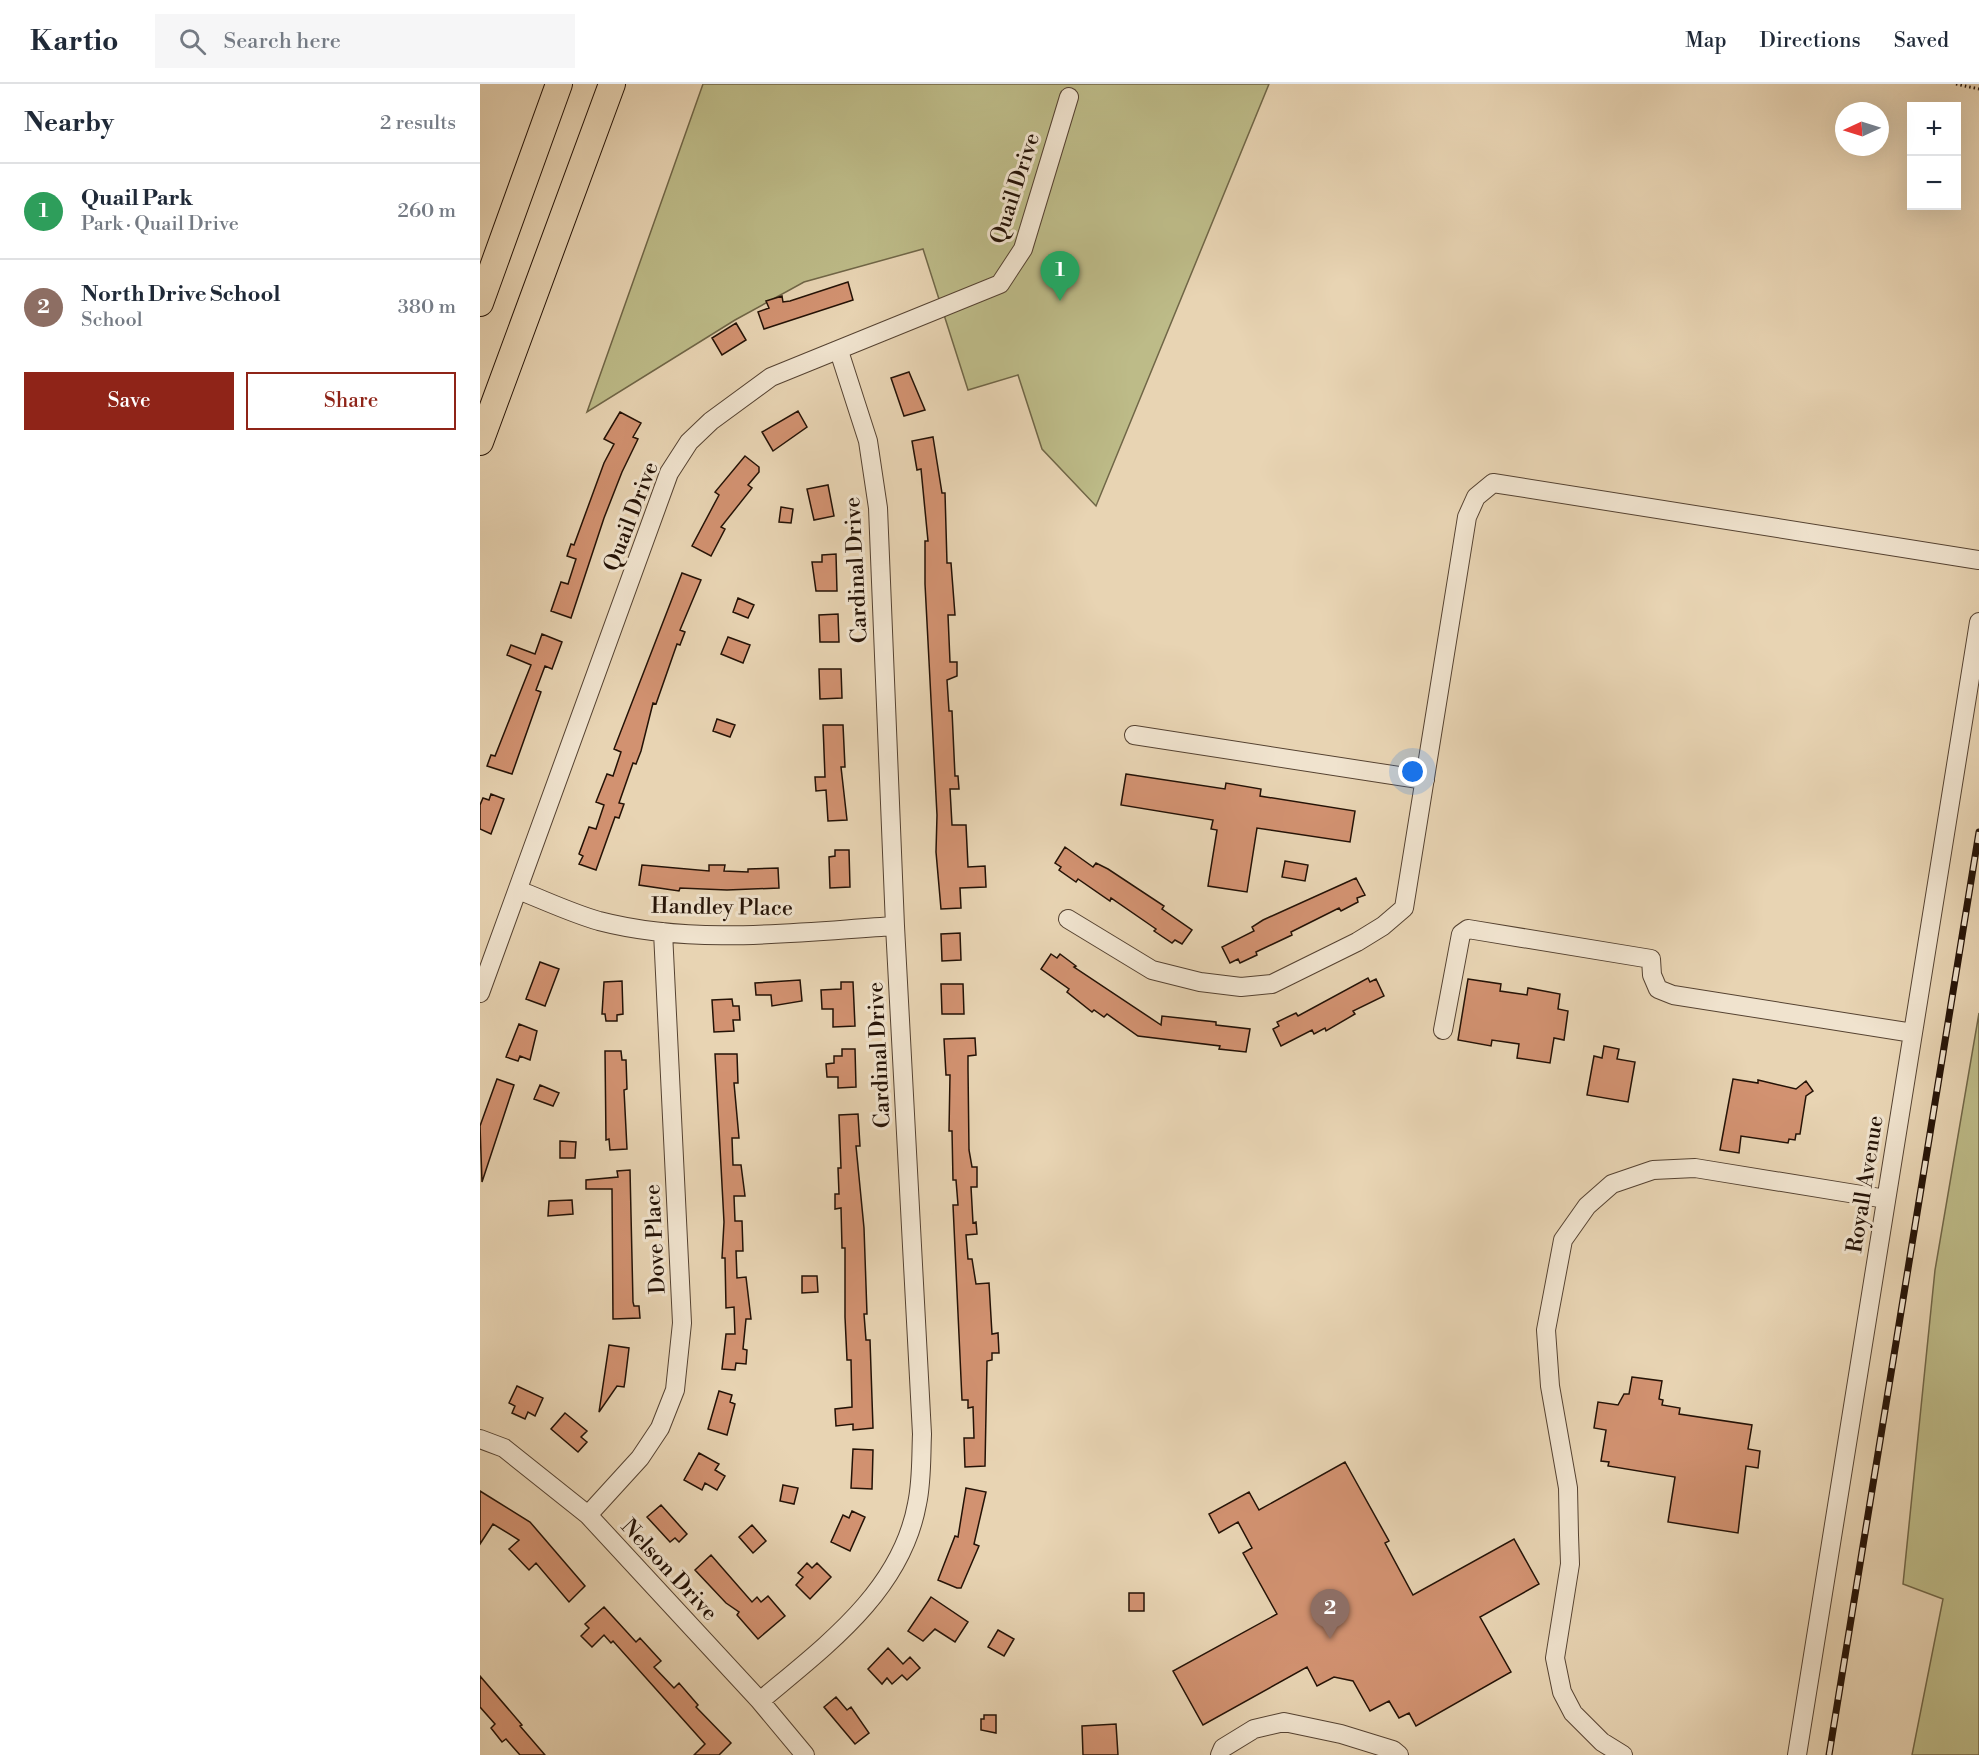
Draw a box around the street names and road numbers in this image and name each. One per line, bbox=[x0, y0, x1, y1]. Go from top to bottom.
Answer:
street label: Quail Drive bbox=[985, 130, 1046, 247]
street label: Quail Drive bbox=[598, 458, 665, 575]
street label: Cardinal Drive bbox=[839, 496, 874, 644]
street label: Handley Place bbox=[651, 893, 793, 922]
street label: Cardinal Drive bbox=[862, 981, 897, 1129]
street label: Royall Avenue bbox=[1841, 1114, 1890, 1255]
street label: Dove Place bbox=[639, 1183, 672, 1295]
street label: Nelson Drive bbox=[615, 1514, 723, 1627]

